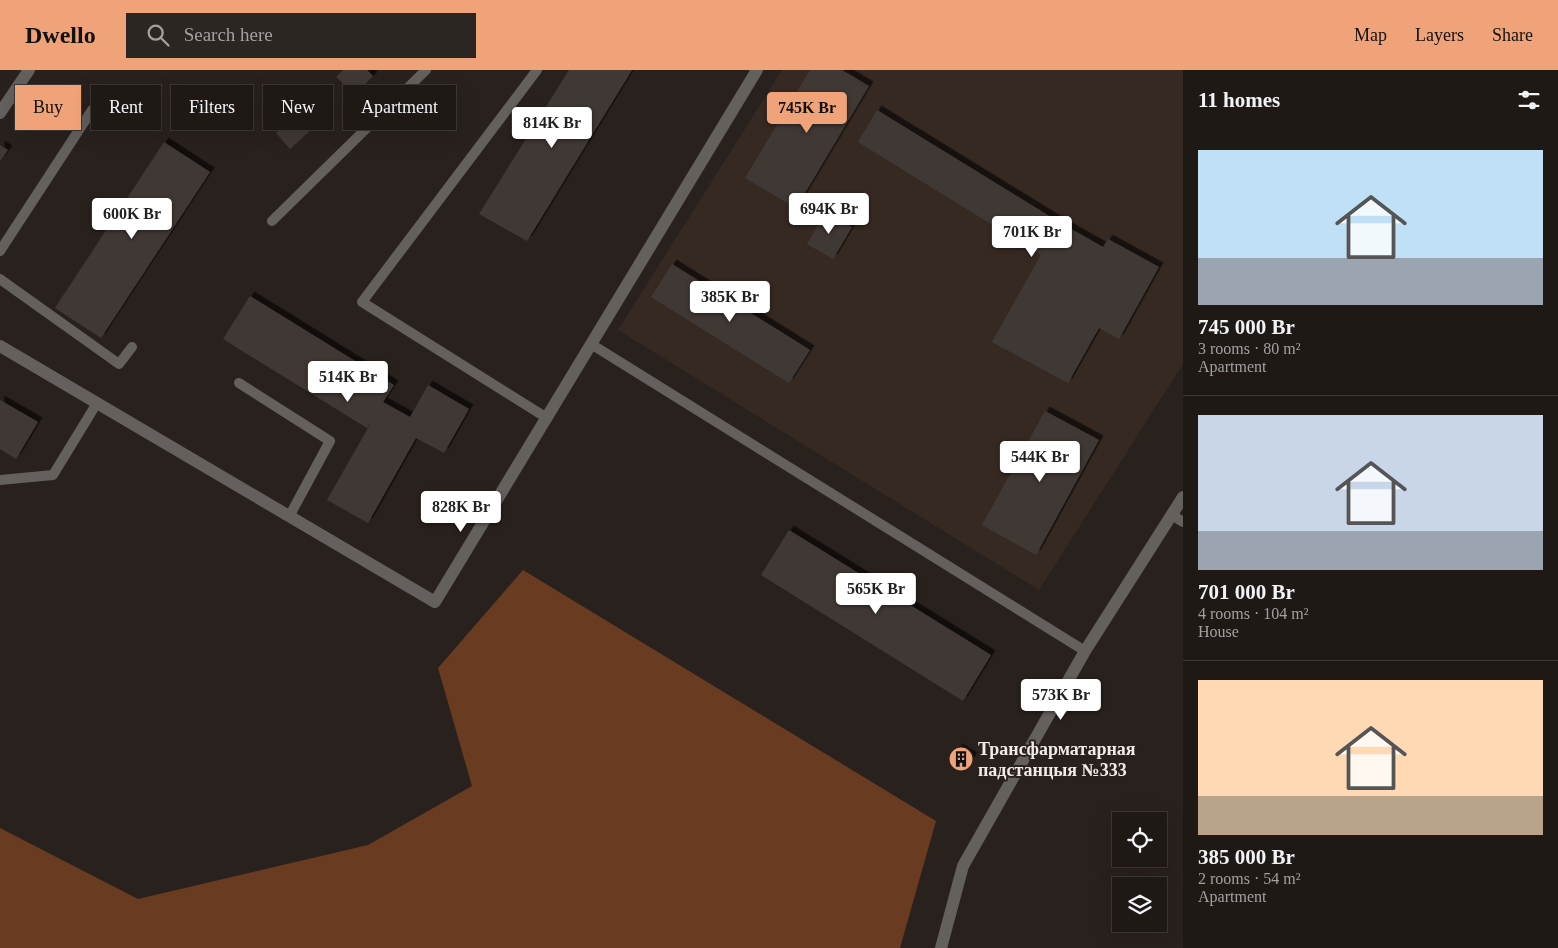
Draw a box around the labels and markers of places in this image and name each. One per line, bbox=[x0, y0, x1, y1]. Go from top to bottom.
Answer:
pin: 745K Br bbox=[761, 92, 853, 134]
pin: 814K Br bbox=[506, 106, 598, 149]
pin: 694K Br bbox=[783, 192, 875, 235]
pin: 600K Br bbox=[86, 198, 178, 240]
pin: 701K Br bbox=[986, 216, 1078, 258]
pin: 385K Br bbox=[684, 280, 776, 323]
pin: 514K Br bbox=[302, 360, 394, 403]
pin: 544K Br bbox=[994, 440, 1086, 483]
pin: 828K Br bbox=[415, 490, 507, 533]
pin: 565K Br bbox=[830, 572, 922, 615]
pin: 573K Br bbox=[1015, 678, 1107, 721]
place label: Трансфарматарная падстанцыя №333 bbox=[978, 739, 1136, 780]
building icon: Трансфарматарная падстанцыя №333 bbox=[948, 746, 974, 772]

